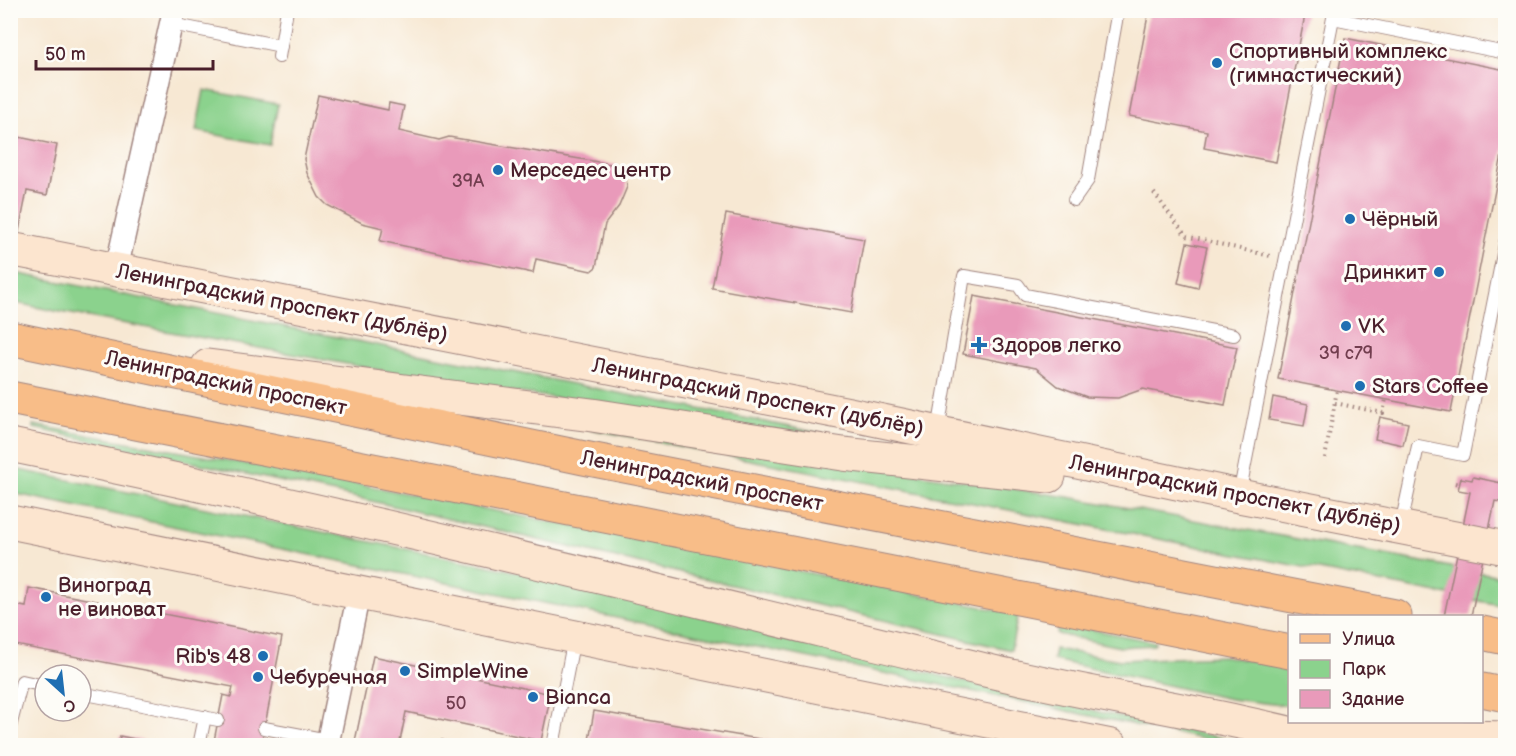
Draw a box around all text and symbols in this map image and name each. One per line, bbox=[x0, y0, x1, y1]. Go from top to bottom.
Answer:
scale bar bbox=[36, 33, 213, 71]
place label: Спортивный комплекс (гимнастический) bbox=[1229, 39, 1447, 88]
text: 50 m bbox=[45, 44, 86, 65]
marker: Спортивный комплекс (гимнастический) bbox=[1210, 56, 1224, 70]
place label: Мерседес центр bbox=[510, 158, 671, 183]
marker: Мерседес центр bbox=[491, 163, 505, 177]
house number: 39А bbox=[452, 171, 484, 192]
place label: Чёрный bbox=[1362, 207, 1438, 232]
marker: Чёрный bbox=[1343, 212, 1357, 226]
street label: Ленинградский проспект (дублёр) bbox=[113, 258, 450, 347]
place label: Дринкит bbox=[1344, 260, 1427, 285]
marker: Дринкит bbox=[1432, 265, 1446, 279]
place label: VK bbox=[1358, 314, 1385, 339]
marker: VK bbox=[1339, 319, 1353, 333]
place label: Здоров легко bbox=[992, 333, 1121, 358]
marker: Здоров легко bbox=[970, 336, 988, 354]
house number: 39 с79 bbox=[1319, 343, 1373, 364]
street label: Ленинградский проспект bbox=[102, 345, 349, 421]
street label: Ленинградский проспект (дублёр) bbox=[589, 352, 926, 441]
place label: Stars Coffee bbox=[1372, 374, 1488, 399]
marker: Stars Coffee bbox=[1353, 379, 1367, 393]
street label: Ленинградский проспект bbox=[578, 445, 826, 517]
street label: Ленинградский проспект (дублёр) bbox=[1066, 449, 1403, 538]
place label: Виноград не виноват bbox=[58, 573, 166, 622]
marker: Виноград не виноват bbox=[39, 590, 53, 604]
legend bbox=[1288, 615, 1483, 723]
text: Улица bbox=[1342, 629, 1396, 650]
place label: Rib's 48 bbox=[175, 644, 251, 669]
marker: Rib's 48 bbox=[256, 649, 270, 663]
place label: SimpleWine bbox=[417, 659, 529, 684]
text: Парк bbox=[1342, 659, 1386, 680]
north arrow bbox=[33, 663, 93, 723]
marker: SimpleWine bbox=[398, 664, 412, 678]
place label: Чебуречная bbox=[270, 665, 387, 690]
marker: Чебуречная bbox=[251, 670, 265, 684]
place label: Bianca bbox=[545, 685, 611, 710]
text: Здание bbox=[1342, 689, 1404, 710]
marker: Bianca bbox=[526, 690, 540, 704]
house number: 50 bbox=[446, 693, 466, 714]
text: С bbox=[60, 694, 78, 716]

